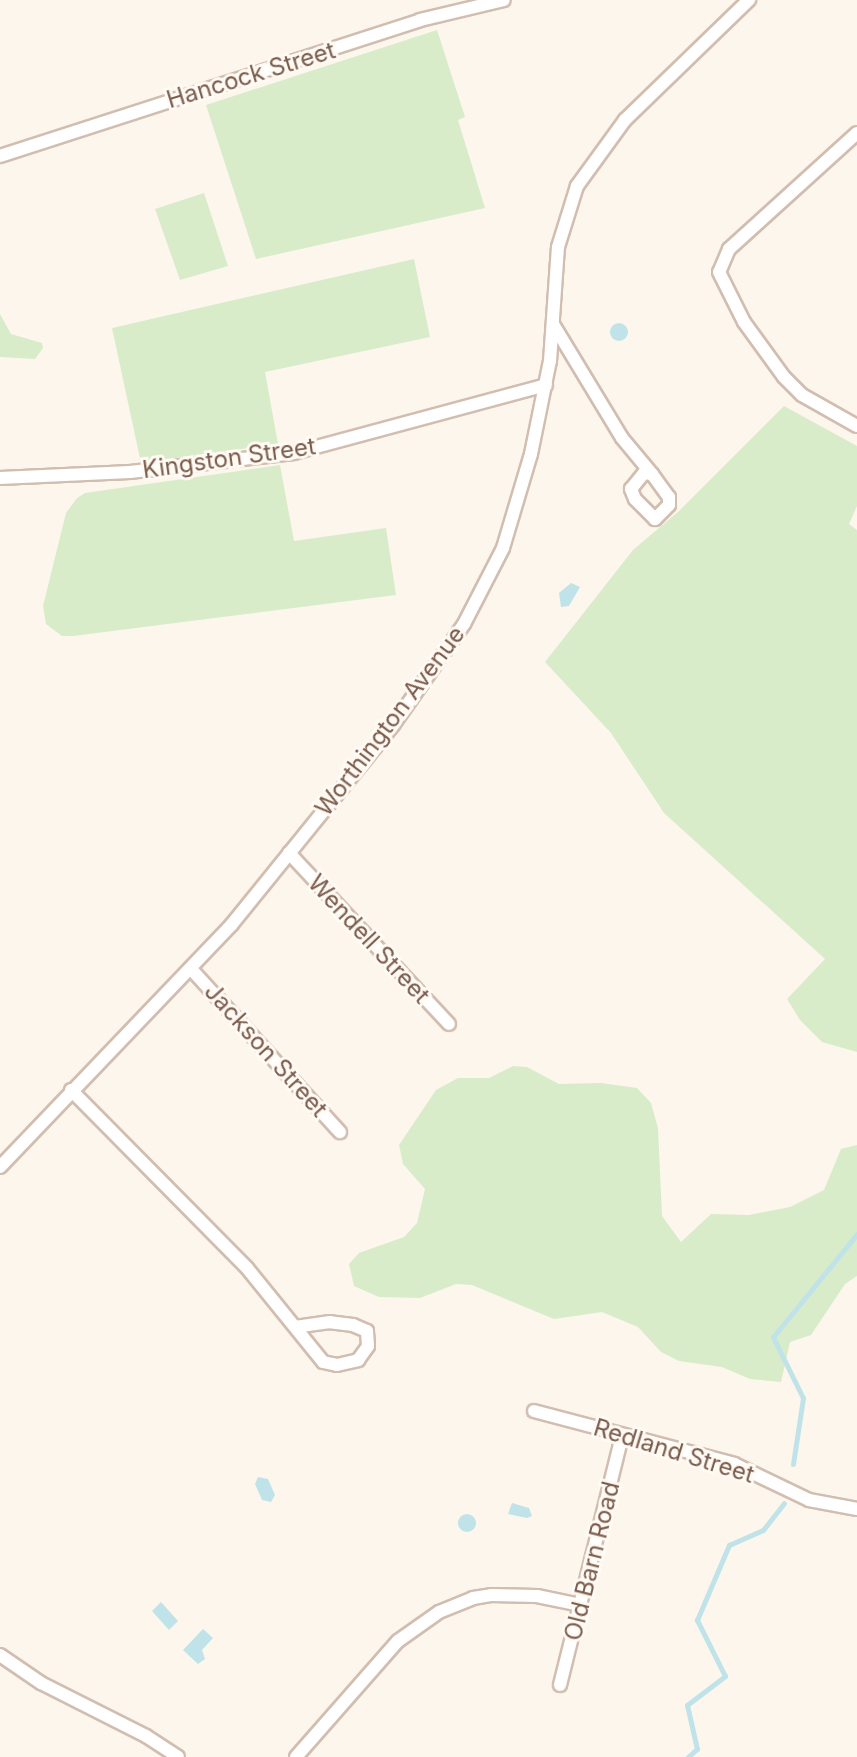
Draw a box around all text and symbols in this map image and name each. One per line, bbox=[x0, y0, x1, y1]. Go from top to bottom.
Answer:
street label: Hancock Street bbox=[163, 36, 339, 114]
street label: Kingston Street bbox=[141, 432, 317, 484]
street label: Worthington Avenue bbox=[309, 620, 471, 822]
street label: Wendell Street bbox=[302, 869, 436, 1009]
street label: Jackson Street bbox=[198, 977, 334, 1123]
street label: Redland Street bbox=[590, 1413, 758, 1489]
street label: Old Barn Road bbox=[558, 1478, 626, 1644]

